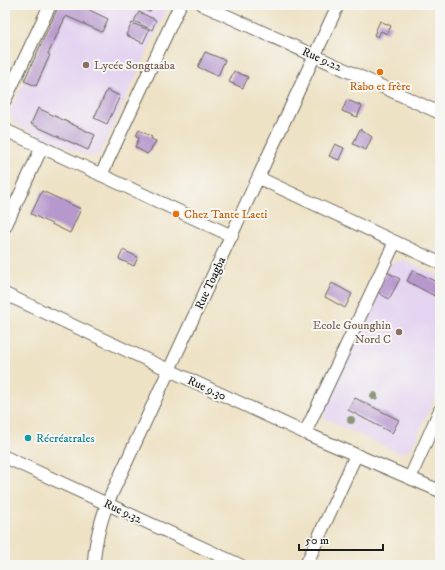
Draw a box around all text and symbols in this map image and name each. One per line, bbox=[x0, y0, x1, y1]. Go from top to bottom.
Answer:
street label: Rue 9.22 bbox=[300, 44, 344, 75]
place label: Lycée Songtaaba bbox=[94, 58, 176, 73]
marker: Lycée Songtaaba bbox=[81, 60, 91, 70]
marker: Rabo et frère bbox=[375, 67, 385, 77]
place label: Rabo et frère bbox=[349, 79, 411, 94]
place label: Chez Tante Laeti bbox=[184, 207, 267, 222]
marker: Chez Tante Laeti bbox=[171, 209, 181, 219]
street label: Rue Toagba bbox=[192, 254, 230, 312]
place label: Ecole Gounghin Nord C bbox=[313, 318, 392, 347]
marker: Ecole Gounghin Nord C bbox=[394, 327, 404, 337]
street label: Rue 9.30 bbox=[185, 373, 229, 404]
place label: Récréatrales bbox=[36, 431, 95, 446]
marker: Récréatrales bbox=[23, 433, 33, 443]
street label: Rue 9.32 bbox=[101, 496, 144, 527]
scale bar bbox=[299, 526, 383, 552]
text: 50 m bbox=[305, 533, 329, 548]

